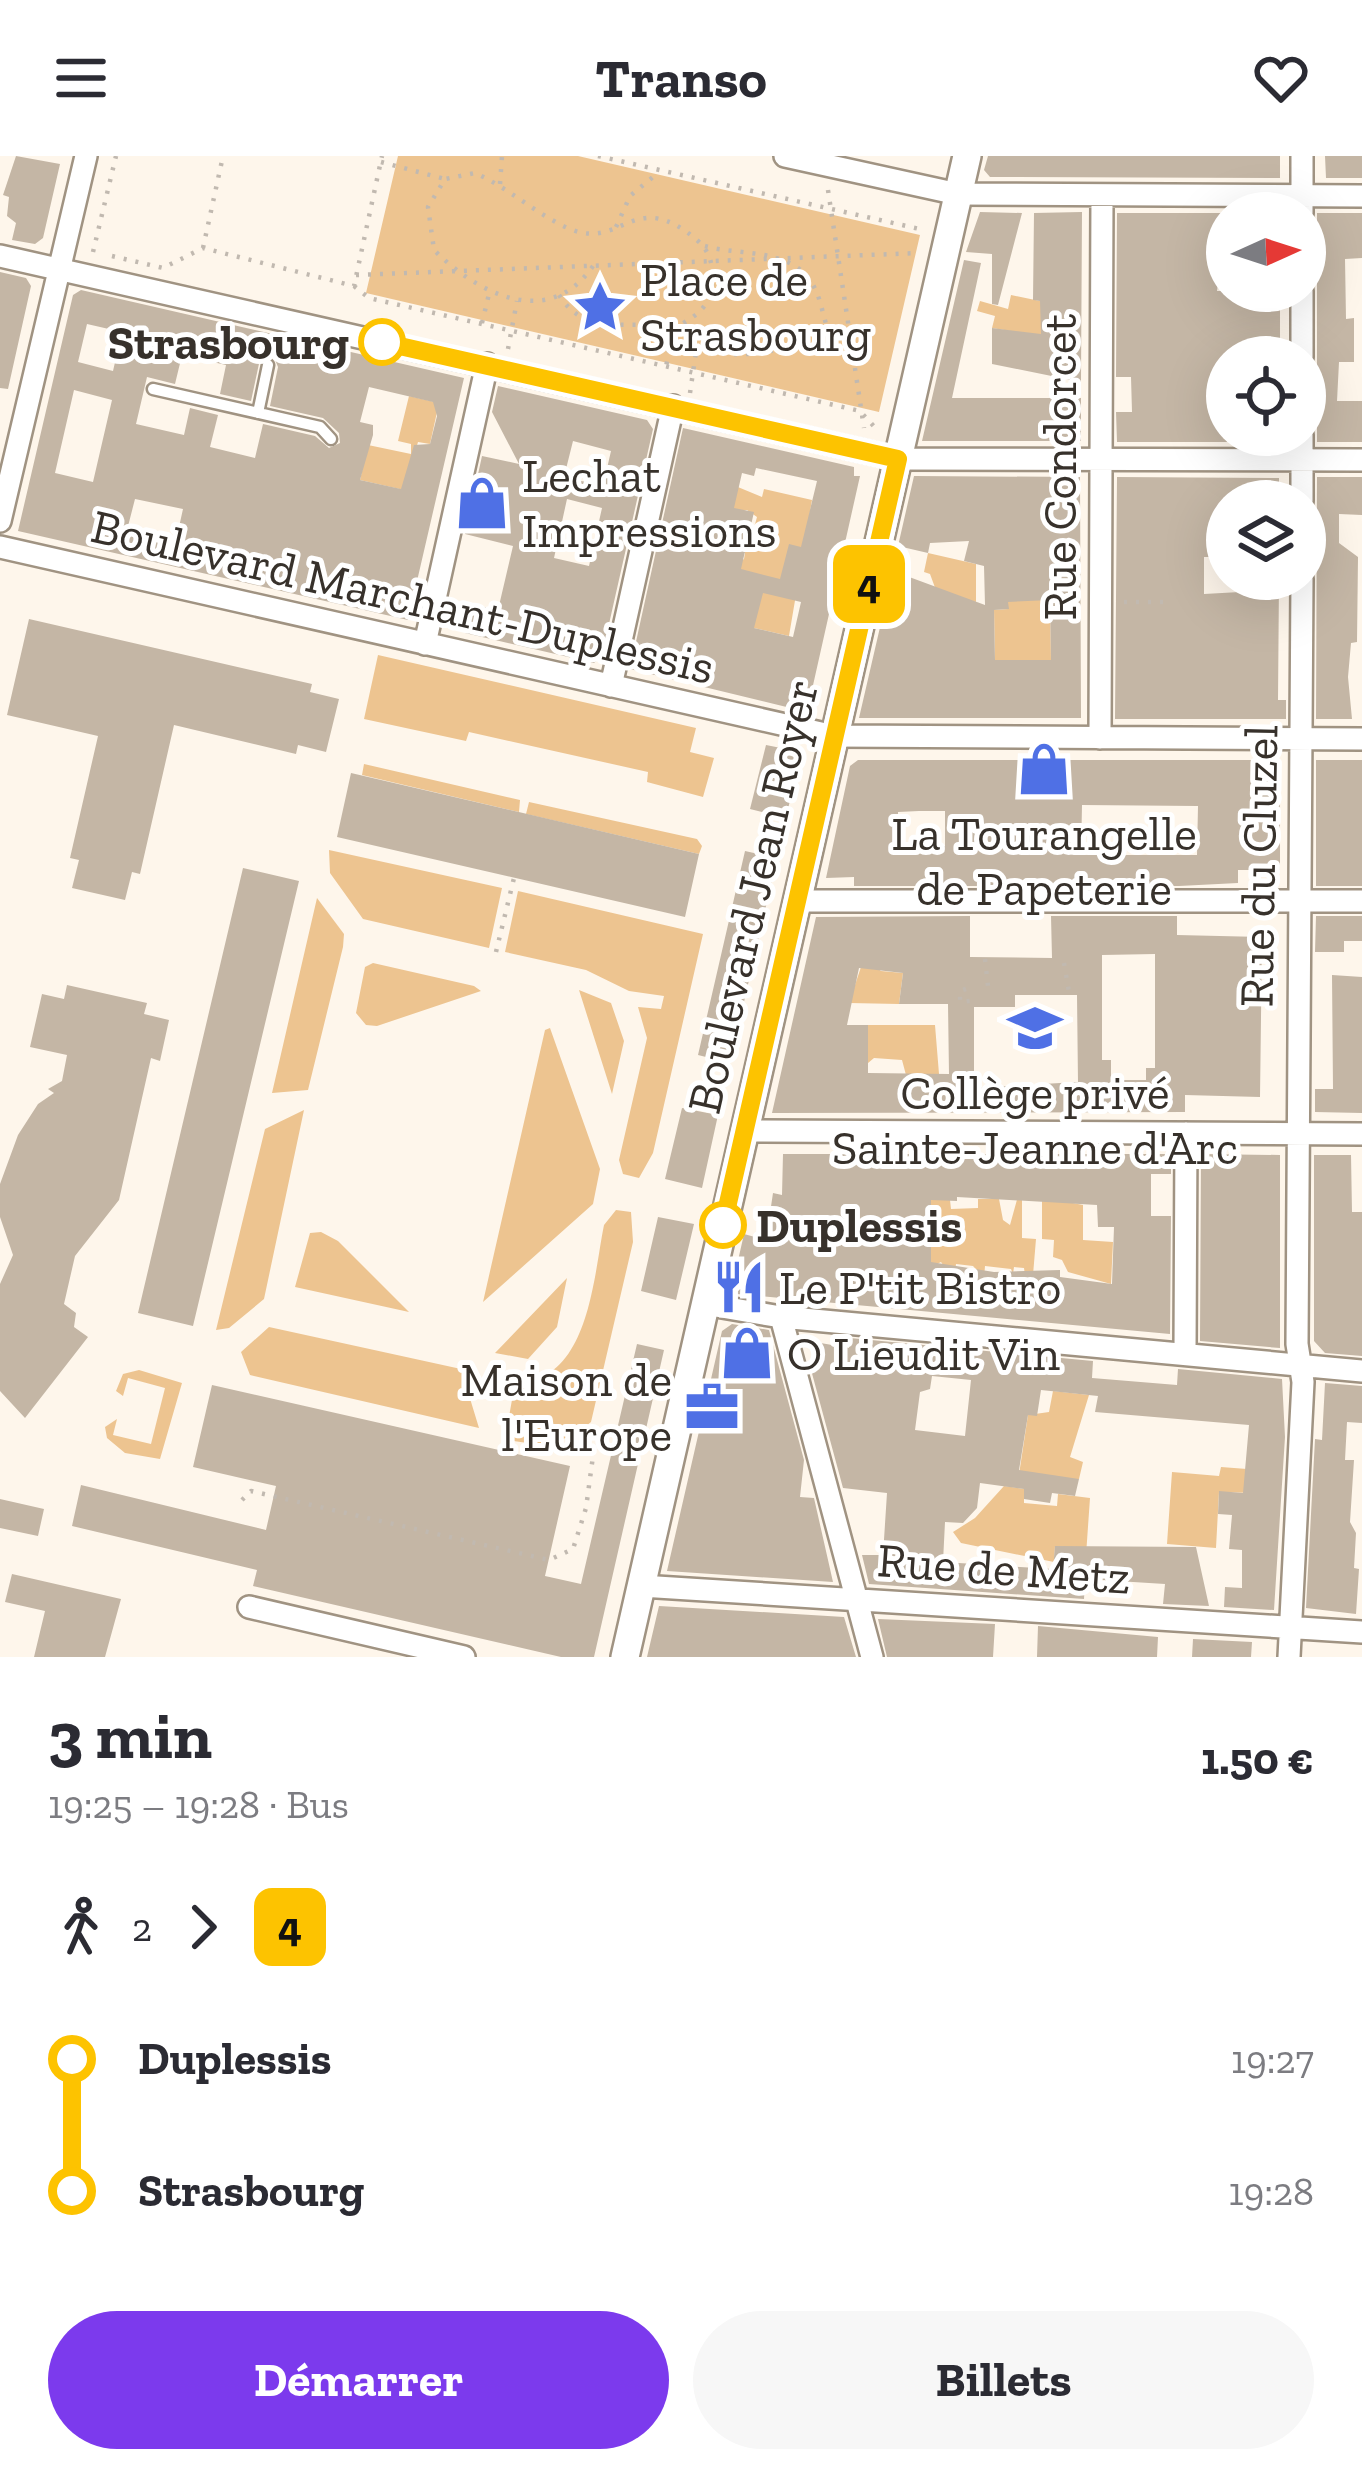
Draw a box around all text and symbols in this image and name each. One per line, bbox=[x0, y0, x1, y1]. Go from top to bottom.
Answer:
icon: menu bbox=[48, 45, 114, 111]
icon: heart bbox=[1248, 45, 1314, 111]
text: Transo bbox=[595, 46, 767, 111]
north arrow bbox=[1206, 192, 1326, 312]
map controls bbox=[1206, 192, 1326, 600]
place label: Place de Strasbourg bbox=[640, 251, 871, 363]
place icon: Place de Strasbourg bbox=[571, 278, 629, 336]
street label: Rue Condorcet bbox=[1031, 313, 1088, 620]
place label: Strasbourg bbox=[108, 314, 349, 371]
marker: Strasbourg bbox=[360, 320, 404, 364]
button: locate bbox=[1206, 336, 1326, 456]
place label: Lechat Impressions bbox=[522, 447, 777, 559]
shop icon: Lechat Impressions bbox=[453, 474, 511, 532]
button: layers bbox=[1206, 480, 1326, 600]
street label: Boulevard Marchant-Duplessis bbox=[86, 497, 720, 696]
line badge: 4 bbox=[830, 545, 908, 623]
text: 4 bbox=[857, 558, 881, 609]
street label: Boulevard Jean Royer bbox=[675, 674, 830, 1119]
street label: Rue du Cluzel bbox=[1228, 724, 1289, 1008]
shop icon: La Tourangelle de Papeterie bbox=[1015, 740, 1073, 798]
place label: La Tourangelle de Papeterie bbox=[891, 805, 1197, 917]
school or university icon: Collège privé Sainte-Jeanne d'Arc bbox=[1006, 999, 1064, 1057]
place label: Collège privé Sainte-Jeanne d'Arc bbox=[832, 1064, 1238, 1176]
place label: Duplessis bbox=[756, 1197, 962, 1254]
marker: Duplessis bbox=[701, 1203, 745, 1247]
restaurant icon: Le P'tit Bistro bbox=[710, 1258, 768, 1316]
place label: Le P'tit Bistro bbox=[779, 1259, 1061, 1316]
shop icon: O Lieudit Vin bbox=[718, 1324, 776, 1382]
place label: O Lieudit Vin bbox=[787, 1325, 1060, 1382]
place label: Maison de l'Europe bbox=[461, 1351, 672, 1463]
office icon: Maison de l'Europe bbox=[683, 1378, 741, 1436]
street label: Rue de Metz bbox=[875, 1531, 1132, 1606]
text: 3 min bbox=[48, 1696, 212, 1775]
text: 1.50 € bbox=[1201, 1732, 1314, 1786]
text: 19:25 – 19:28 · Bus bbox=[48, 1781, 349, 1828]
icon: walk bbox=[48, 1894, 114, 1960]
icon: forward bbox=[170, 1894, 236, 1960]
text: 4 bbox=[278, 1901, 302, 1952]
text: 2 bbox=[132, 1904, 152, 1951]
text: Duplessis bbox=[138, 2032, 331, 2086]
text: 19:27 bbox=[1231, 2036, 1314, 2083]
text: Strasbourg bbox=[138, 2164, 364, 2218]
text: 19:28 bbox=[1228, 2168, 1314, 2215]
button: Démarrer bbox=[48, 2311, 669, 2449]
button: Billets bbox=[693, 2311, 1314, 2449]

